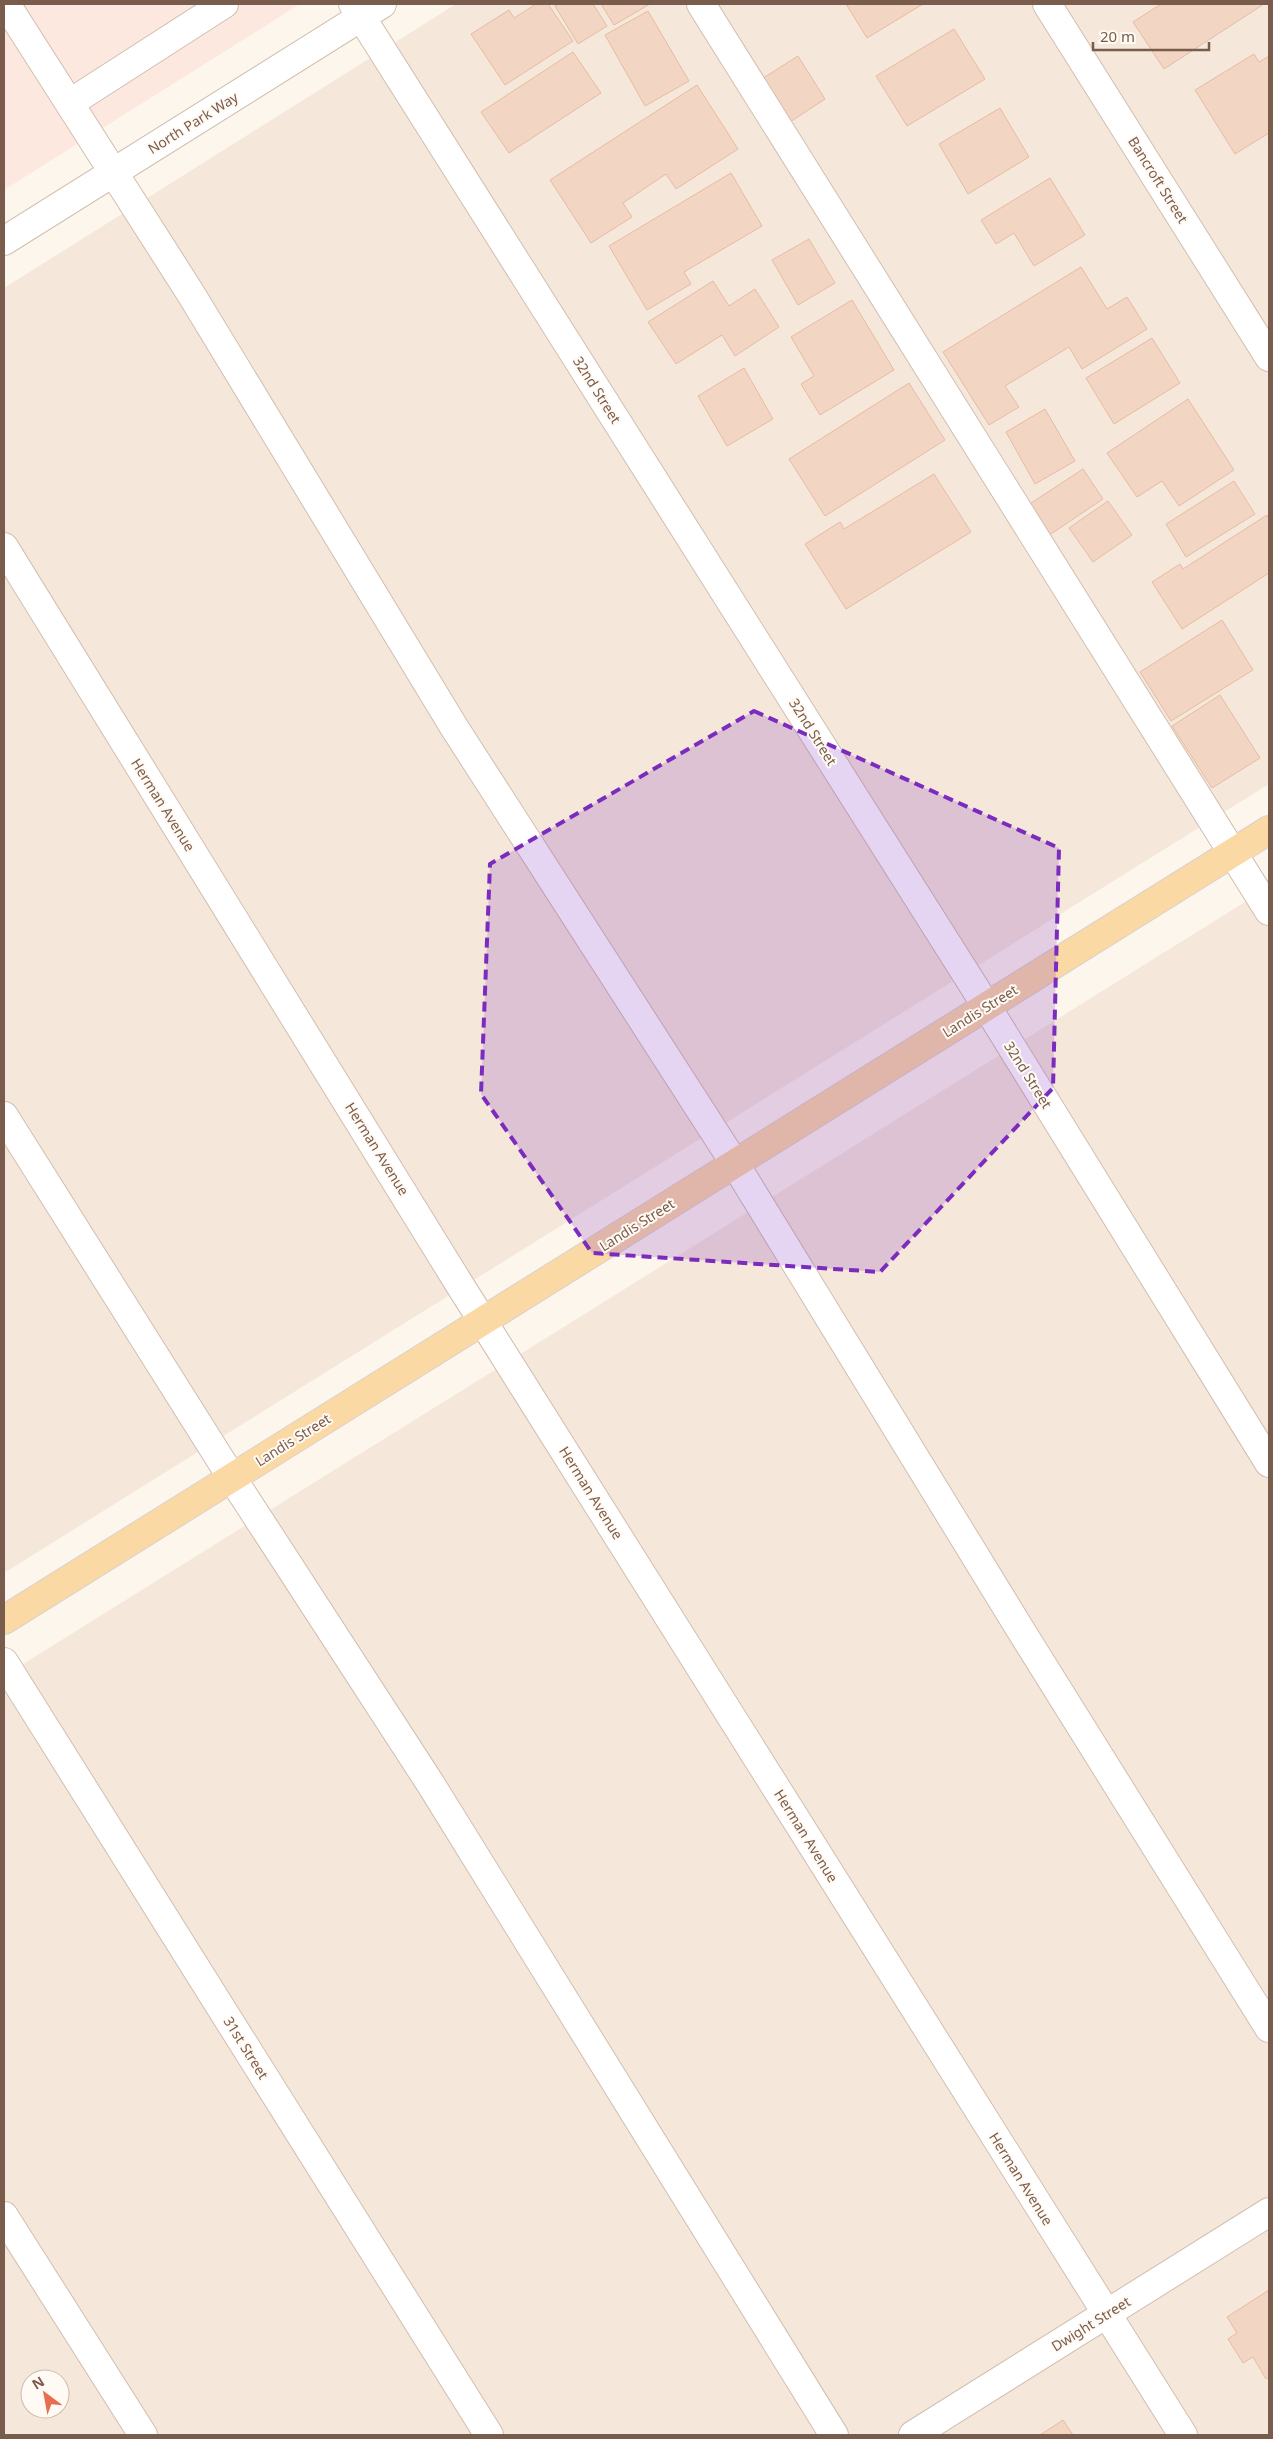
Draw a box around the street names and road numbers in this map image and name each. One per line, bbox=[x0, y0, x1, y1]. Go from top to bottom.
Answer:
street label: North Park Way bbox=[144, 87, 242, 158]
street label: Bancroft Street bbox=[1124, 133, 1193, 227]
street label: 32nd Street bbox=[569, 352, 626, 427]
street label: 32nd Street bbox=[785, 694, 842, 769]
street label: Herman Avenue bbox=[127, 755, 200, 855]
street label: Landis Street bbox=[938, 980, 1021, 1041]
street label: 32nd Street bbox=[1000, 1037, 1057, 1112]
street label: Herman Avenue bbox=[341, 1099, 414, 1199]
street label: Landis Street bbox=[595, 1194, 678, 1255]
street label: Landis Street bbox=[251, 1409, 334, 1470]
street label: Herman Avenue bbox=[555, 1443, 628, 1543]
street label: Herman Avenue bbox=[770, 1786, 843, 1886]
street label: 31st Street bbox=[220, 2013, 273, 2083]
street label: Herman Avenue bbox=[985, 2129, 1058, 2229]
street label: Dwight Street bbox=[1048, 2292, 1134, 2355]

